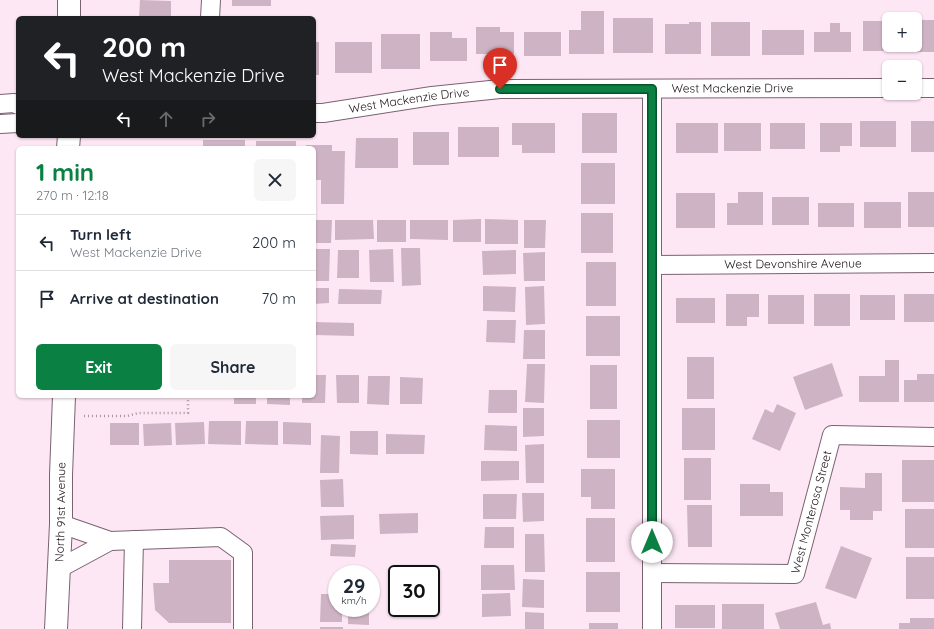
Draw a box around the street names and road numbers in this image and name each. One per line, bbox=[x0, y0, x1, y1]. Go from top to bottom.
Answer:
street label: West Mackenzie Drive bbox=[671, 80, 793, 96]
street label: West Mackenzie Drive bbox=[348, 84, 470, 116]
street label: West Devonshire Avenue bbox=[724, 256, 862, 271]
street label: West Monterosa Street bbox=[787, 449, 835, 575]
street label: North 91st Avenue bbox=[51, 462, 68, 562]

